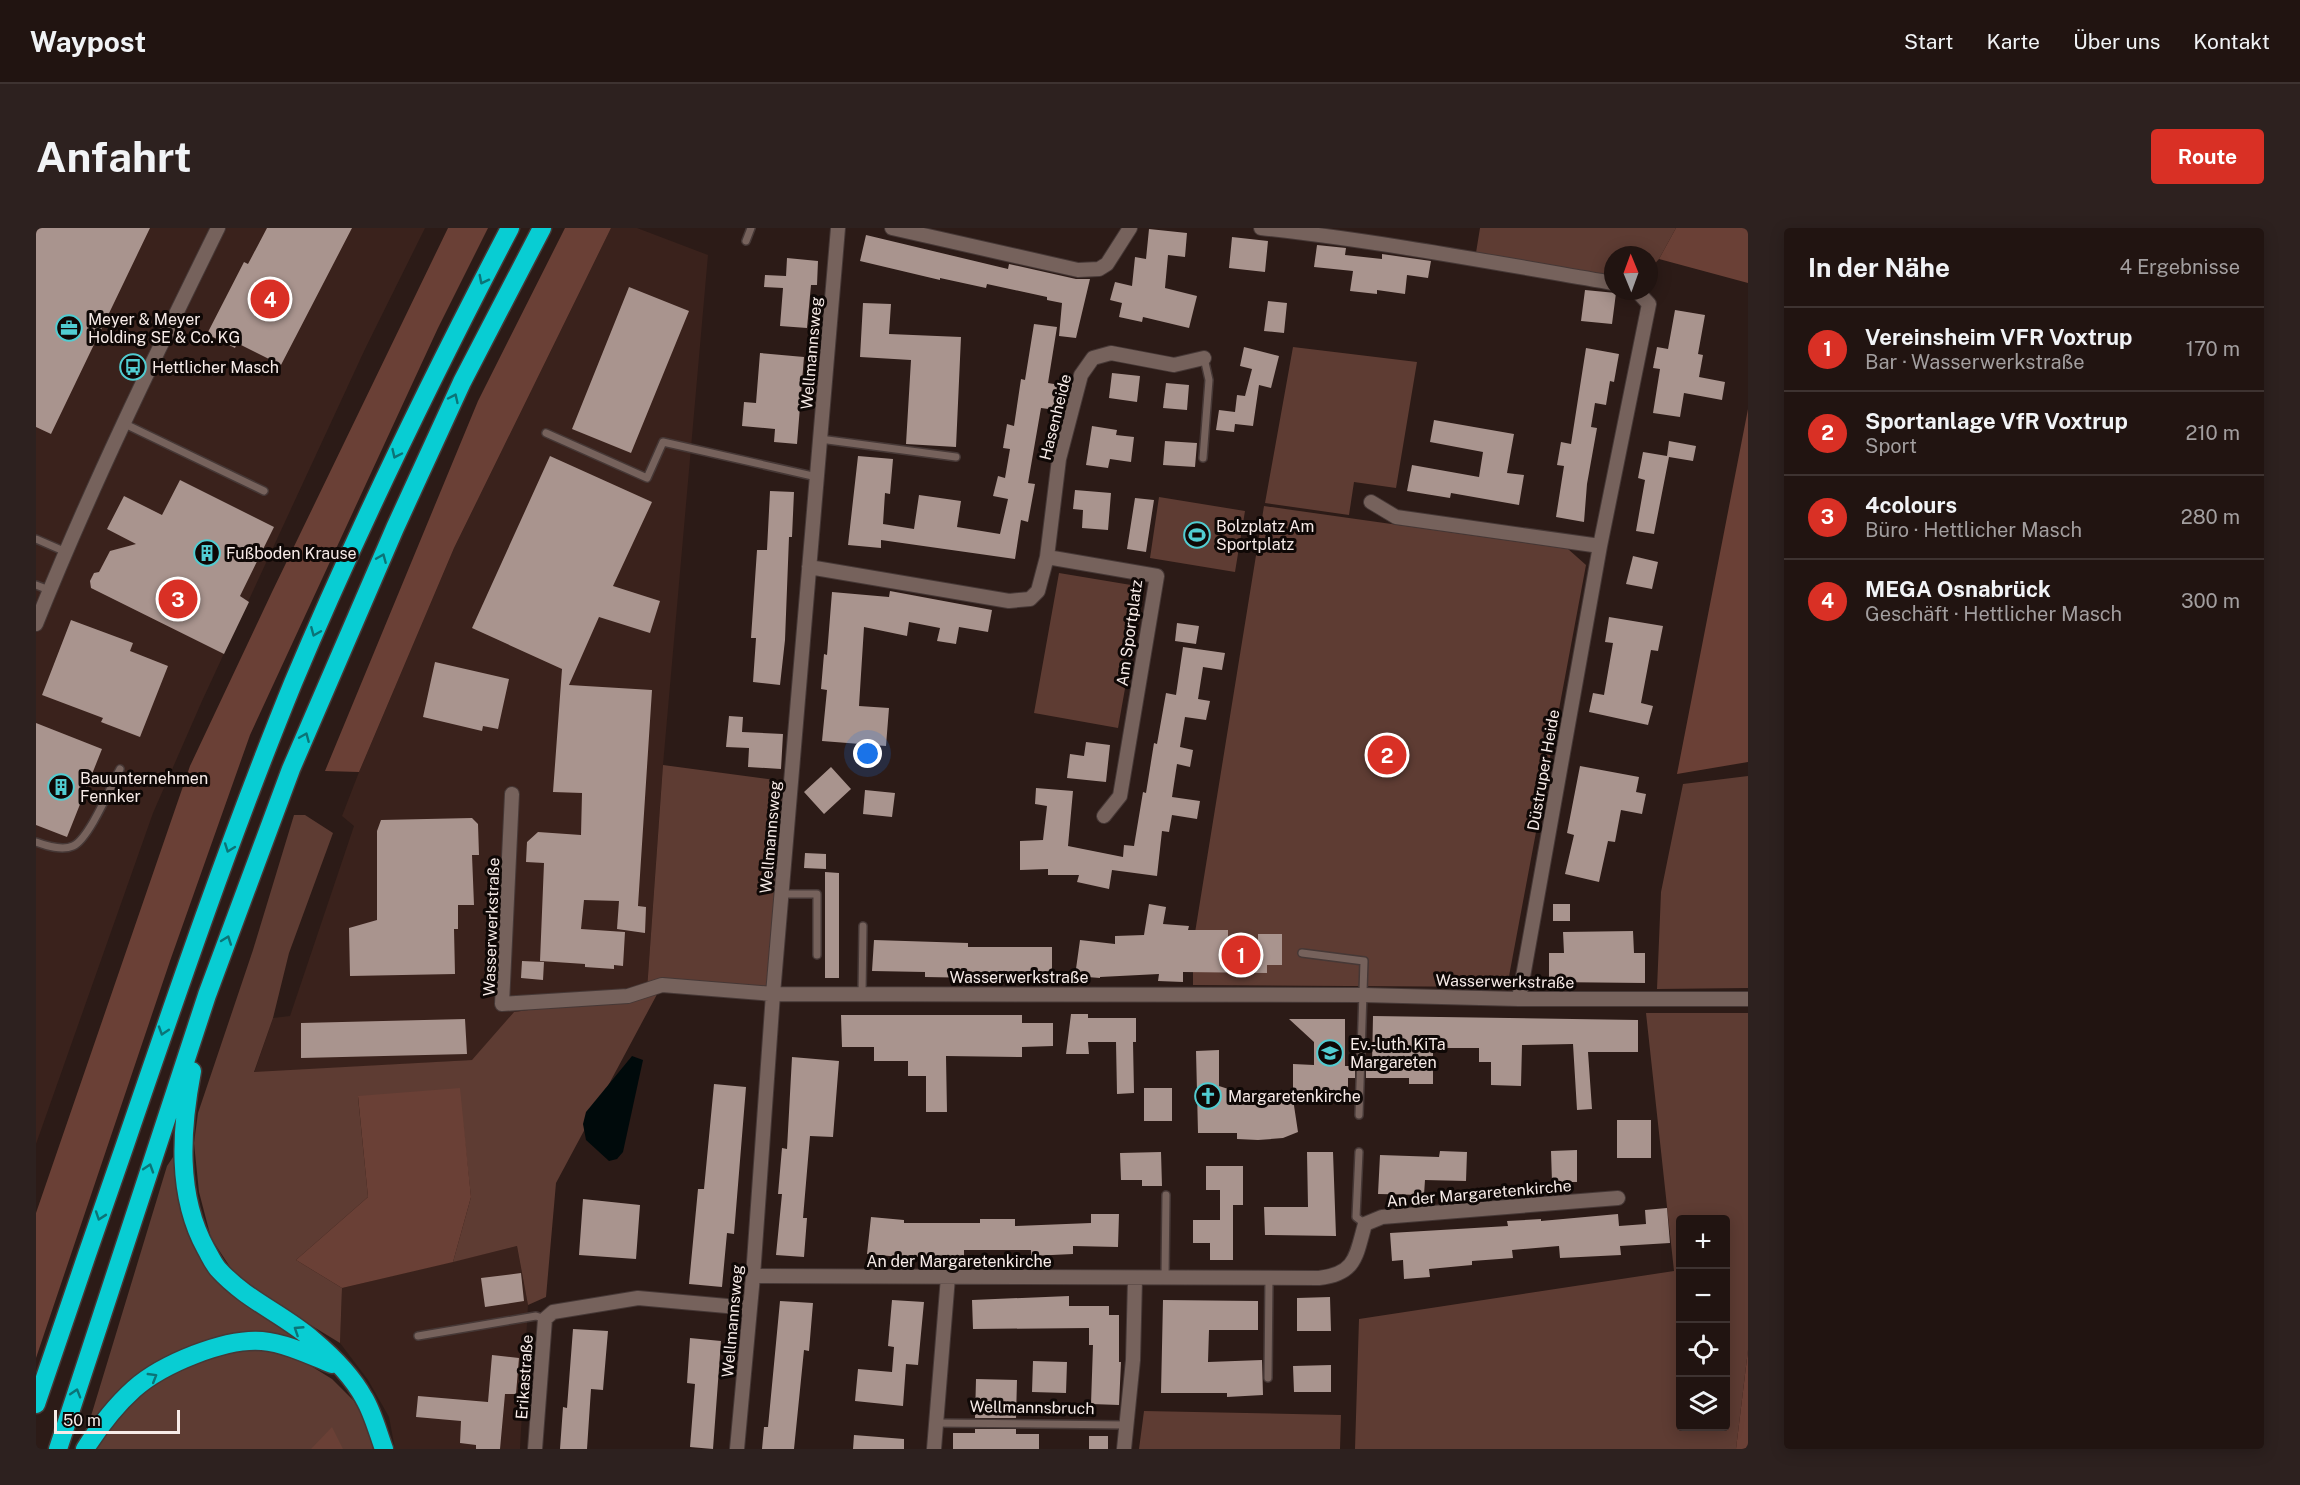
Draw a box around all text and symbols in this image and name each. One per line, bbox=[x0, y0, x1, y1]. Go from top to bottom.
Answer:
text: Waypost bbox=[30, 25, 146, 58]
text: Start bbox=[1904, 29, 1953, 54]
text: Karte bbox=[1986, 29, 2040, 54]
text: Über uns bbox=[2073, 29, 2160, 54]
text: Kontakt bbox=[2193, 29, 2270, 54]
button: Route bbox=[2151, 129, 2264, 184]
text: Anfahrt bbox=[36, 132, 192, 181]
north arrow bbox=[1604, 246, 1658, 300]
text: In der Nähe bbox=[1808, 252, 1950, 283]
text: 4 Ergebnisse bbox=[2120, 255, 2240, 279]
one-way arrow bbox=[478, 274, 490, 285]
pin: 4 bbox=[250, 276, 290, 322]
street label: Wellmannsweg bbox=[797, 296, 826, 410]
place label: Meyer & Meyer Holding SE & Co. KG bbox=[88, 310, 240, 347]
office icon: Meyer & Meyer Holding SE & Co. KG bbox=[54, 313, 84, 343]
text: Vereinsheim VFR Voxtrup bbox=[1865, 324, 2132, 350]
text: 1 bbox=[1823, 337, 1832, 361]
text: 170 m bbox=[2186, 337, 2240, 361]
text: Bar · Wasserwerkstraße bbox=[1865, 350, 2085, 374]
bus stop icon: Hettlicher Masch bbox=[118, 352, 148, 382]
place label: Hettlicher Masch bbox=[152, 358, 279, 377]
street label: Hasenheide bbox=[1036, 372, 1075, 462]
one-way arrow bbox=[447, 394, 459, 405]
text: Sportanlage VfR Voxtrup bbox=[1865, 408, 2128, 434]
text: 2 bbox=[1821, 421, 1834, 445]
text: 210 m bbox=[2186, 421, 2240, 445]
text: Sport bbox=[1865, 434, 1917, 458]
one-way arrow bbox=[391, 448, 403, 459]
text: 4colours bbox=[1865, 492, 1957, 518]
text: 3 bbox=[1821, 505, 1834, 529]
text: 280 m bbox=[2181, 505, 2240, 529]
place label: Bolzplatz Am Sportplatz bbox=[1216, 517, 1314, 554]
text: Büro · Hettlicher Masch bbox=[1865, 518, 2082, 542]
sports icon: Bolzplatz Am Sportplatz bbox=[1182, 520, 1212, 550]
building icon: Fußboden Krause bbox=[192, 538, 222, 568]
place label: Fußboden Krause bbox=[226, 544, 357, 563]
one-way arrow bbox=[375, 553, 387, 564]
pin: 3 bbox=[158, 576, 198, 622]
text: MEGA Osnabrück bbox=[1865, 576, 2051, 602]
street label: Am Sportplatz bbox=[1113, 578, 1146, 688]
text: 4 bbox=[1821, 589, 1834, 613]
text: 300 m bbox=[2181, 589, 2240, 613]
text: Geschäft · Hettlicher Masch bbox=[1865, 602, 2122, 626]
one-way arrow bbox=[310, 626, 322, 637]
street label: Düstruper Heide bbox=[1523, 708, 1564, 832]
one-way arrow bbox=[298, 732, 310, 743]
pin: 2 bbox=[1368, 732, 1406, 778]
your location bbox=[853, 739, 882, 768]
place label: Bauunternehmen Fennker bbox=[80, 769, 208, 806]
building icon: Bauunternehmen Fennker bbox=[46, 772, 76, 802]
street label: Wellmannsweg bbox=[756, 780, 785, 894]
one-way arrow bbox=[223, 842, 236, 853]
street label: Wasserwerkstraße bbox=[480, 857, 503, 997]
pin: 1 bbox=[1222, 932, 1260, 978]
one-way arrow bbox=[220, 935, 233, 946]
street label: Wasserwerkstraße bbox=[950, 968, 1088, 987]
street label: Wasserwerkstraße bbox=[1435, 971, 1575, 992]
one-way arrow bbox=[158, 1025, 170, 1036]
place label: Ev.-luth. KiTa Margareten bbox=[1350, 1035, 1446, 1072]
school or university icon: Ev.-luth. KiTa Margareten bbox=[1315, 1038, 1345, 1068]
church icon: Margaretenkirche bbox=[1193, 1081, 1223, 1111]
place label: Margaretenkirche bbox=[1228, 1087, 1361, 1106]
one-way arrow bbox=[142, 1163, 155, 1174]
street label: An der Margaretenkirche bbox=[1386, 1176, 1572, 1211]
one-way arrow bbox=[95, 1210, 108, 1221]
map controls bbox=[1676, 1215, 1730, 1431]
button: + bbox=[1676, 1215, 1730, 1269]
street label: An der Margaretenkirche bbox=[866, 1252, 1052, 1271]
street label: Wellmannsweg bbox=[718, 1264, 747, 1378]
button: − bbox=[1676, 1269, 1730, 1323]
button: locate bbox=[1676, 1323, 1730, 1377]
one-way arrow bbox=[293, 1326, 304, 1337]
street label: Erikastraße bbox=[512, 1334, 537, 1420]
one-way arrow bbox=[147, 1373, 157, 1384]
button: layers bbox=[1676, 1377, 1730, 1431]
one-way arrow bbox=[69, 1388, 81, 1399]
street label: Wellmannsbruch bbox=[969, 1397, 1095, 1418]
scale bar bbox=[54, 1407, 180, 1434]
text: 50 m bbox=[63, 1411, 101, 1430]

